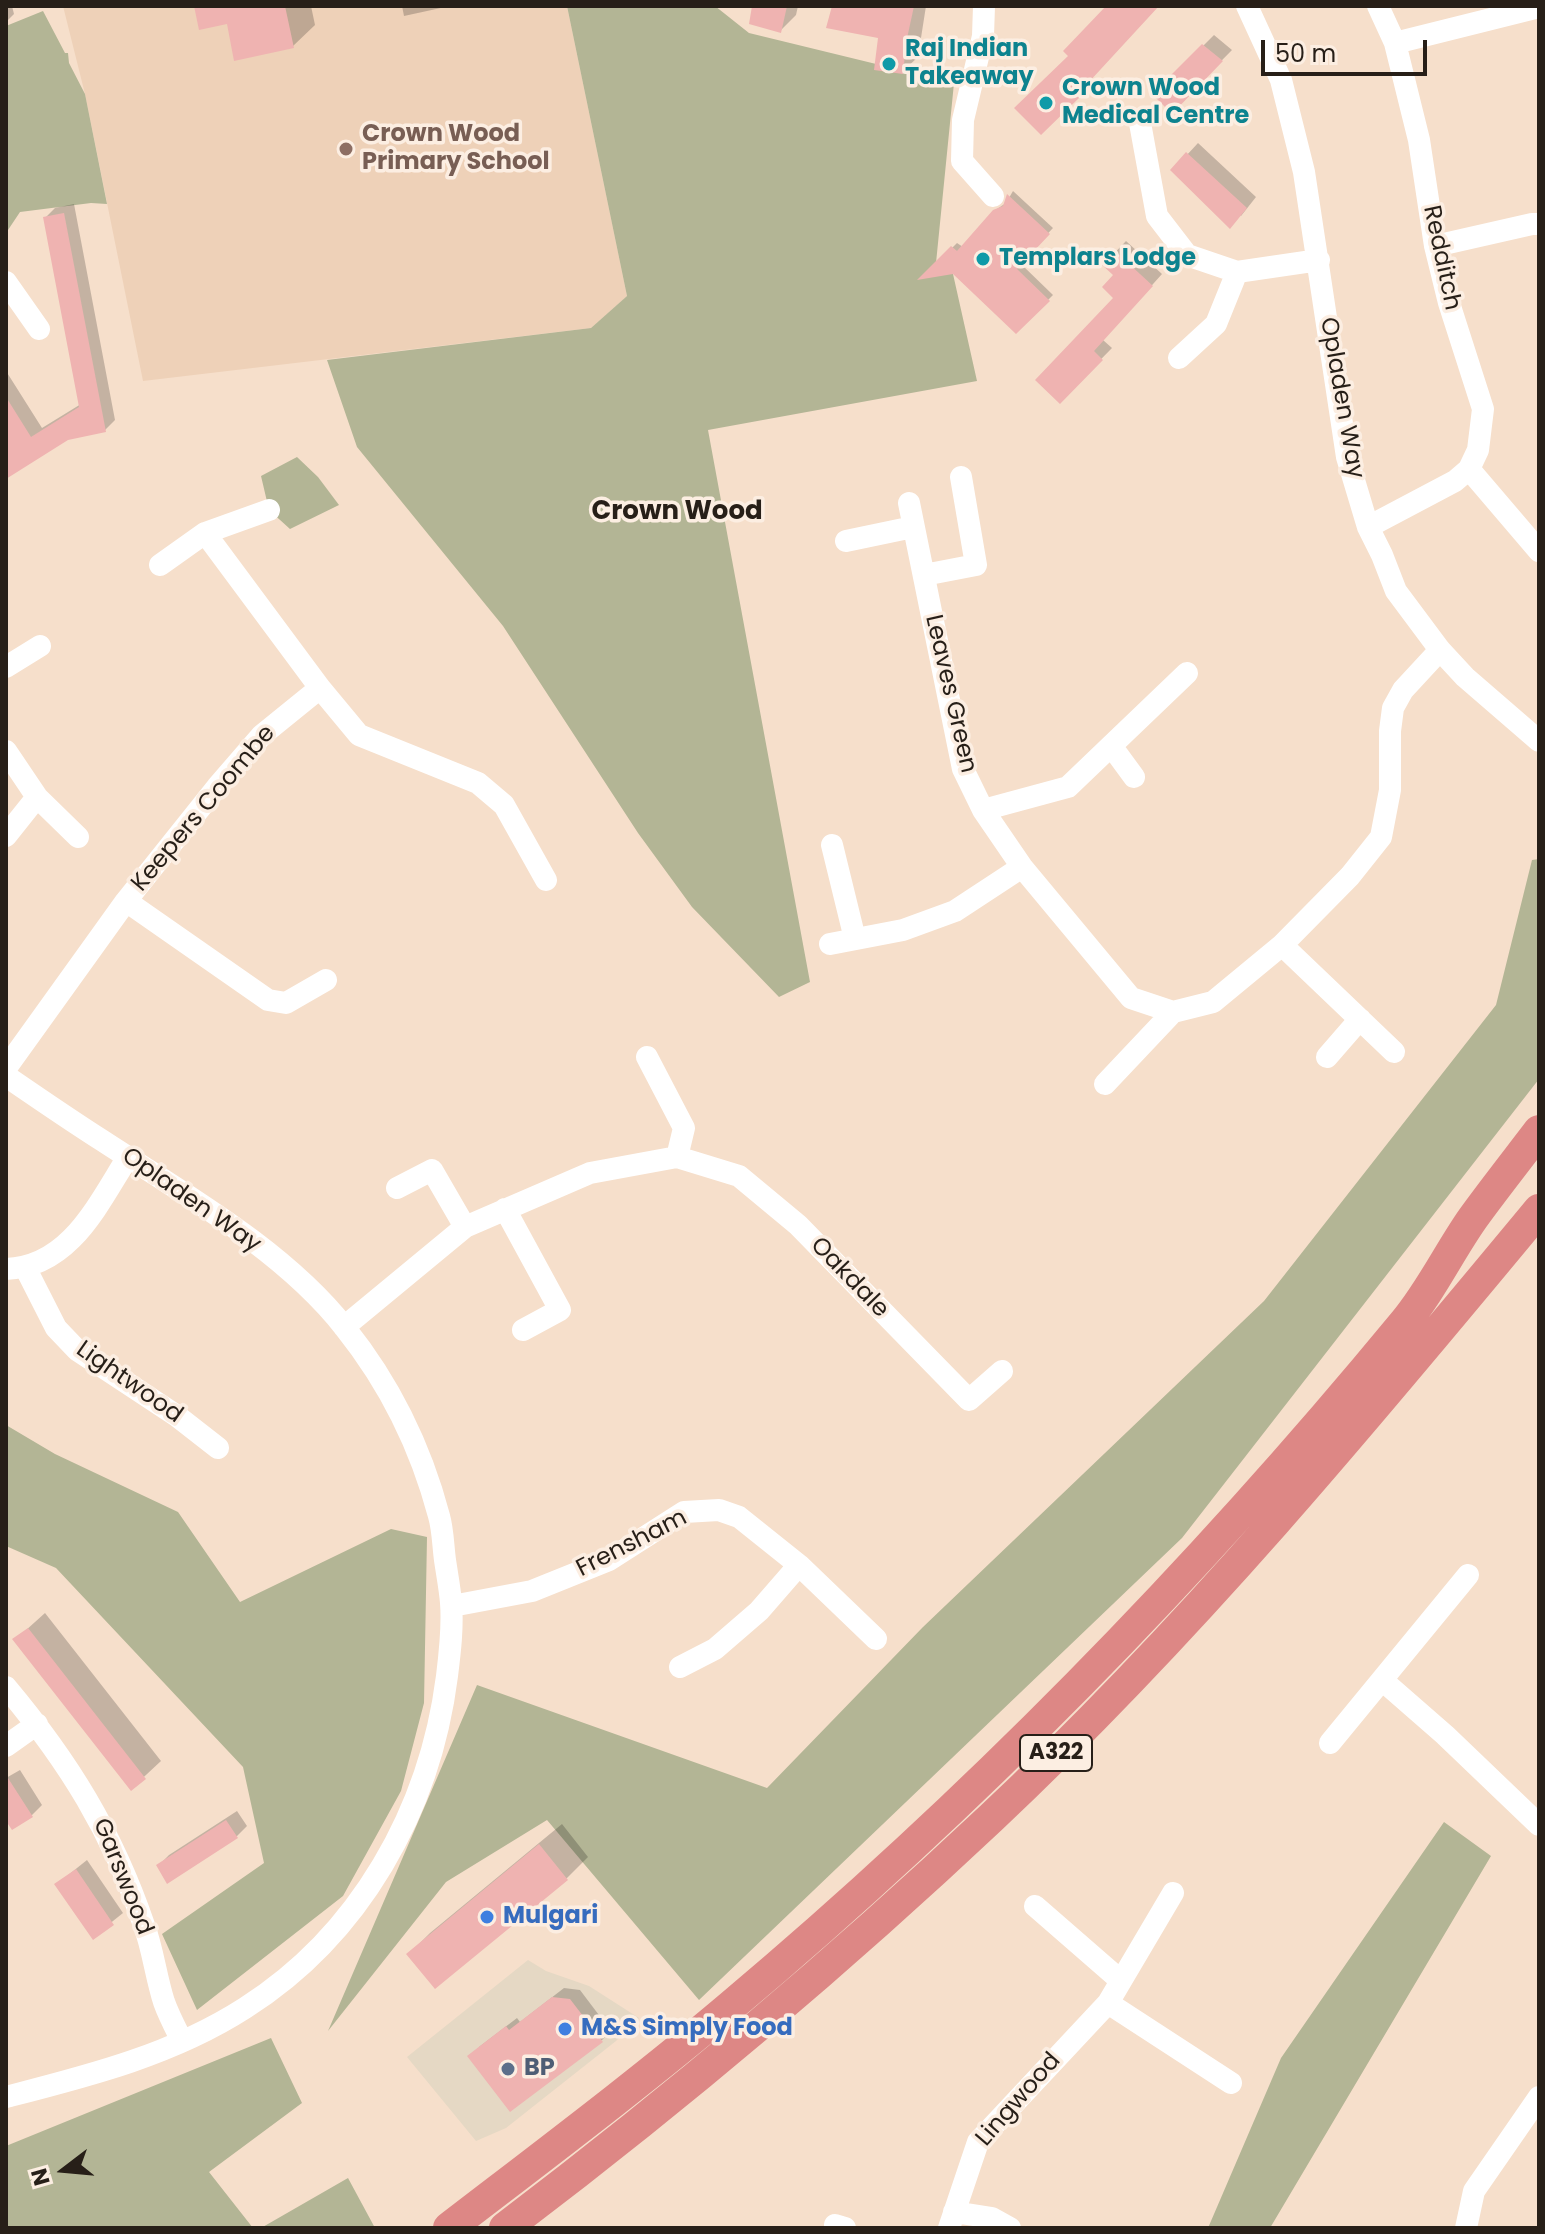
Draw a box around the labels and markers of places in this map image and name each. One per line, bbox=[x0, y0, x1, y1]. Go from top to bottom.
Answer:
place label: Raj Indian Takeaway bbox=[905, 36, 1034, 92]
marker: Raj Indian Takeaway bbox=[880, 55, 898, 73]
place label: Crown Wood Medical Centre bbox=[1062, 75, 1249, 131]
marker: Crown Wood Medical Centre bbox=[1037, 94, 1055, 112]
place label: Crown Wood Primary School bbox=[362, 121, 550, 177]
marker: Crown Wood Primary School bbox=[337, 140, 355, 158]
place label: Templars Lodge bbox=[999, 245, 1196, 273]
marker: Templars Lodge bbox=[974, 250, 992, 268]
place label: Mulgari bbox=[503, 1903, 598, 1931]
marker: Mulgari bbox=[478, 1908, 496, 1926]
place label: M&S Simply Food bbox=[581, 2015, 793, 2043]
marker: M&S Simply Food bbox=[556, 2020, 574, 2038]
place label: BP bbox=[524, 2055, 555, 2083]
marker: BP bbox=[499, 2060, 517, 2078]

